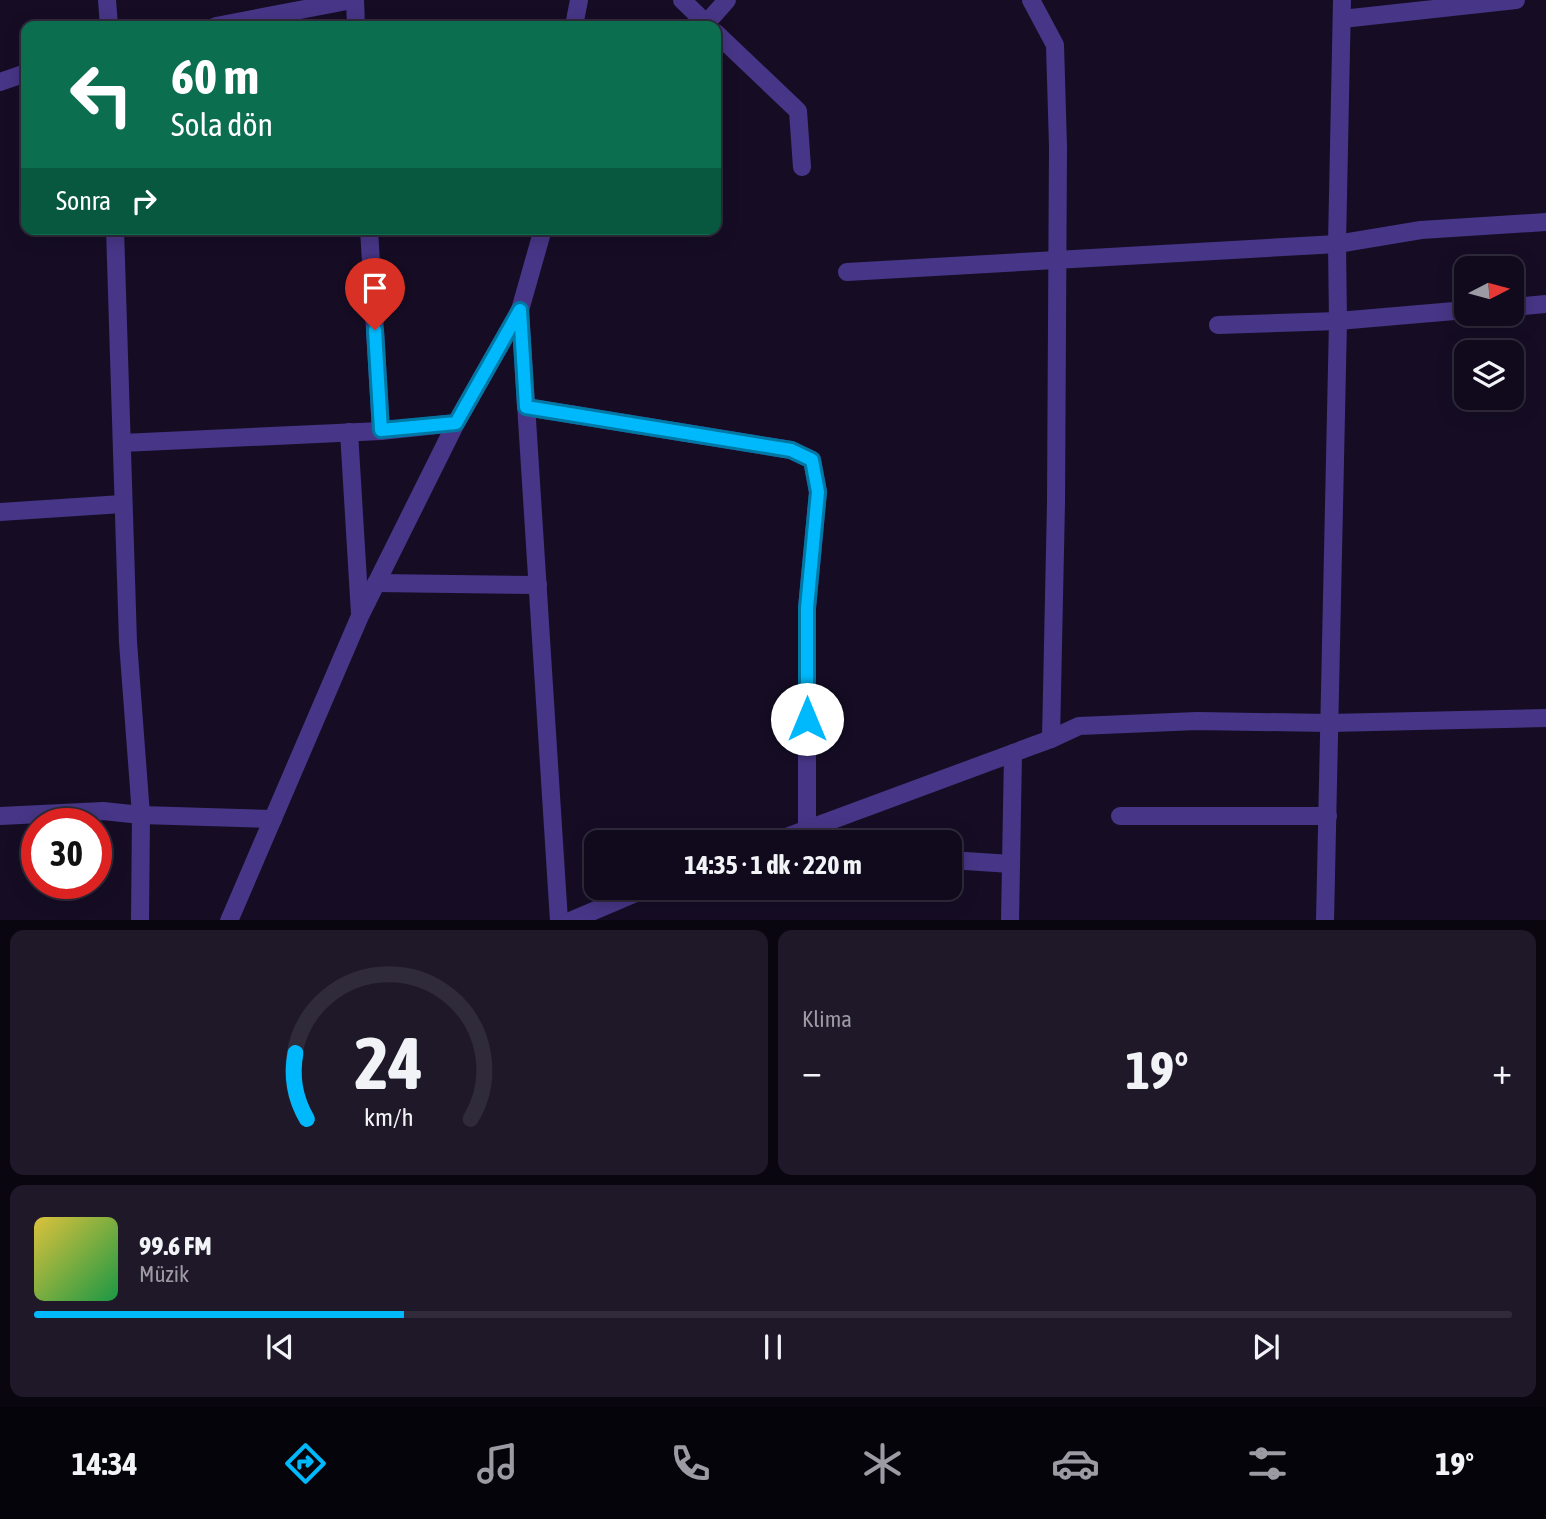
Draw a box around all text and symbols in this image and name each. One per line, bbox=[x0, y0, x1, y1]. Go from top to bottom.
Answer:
text: 60 m bbox=[171, 48, 259, 104]
icon: left bbox=[56, 49, 147, 140]
text: Sola dön bbox=[171, 106, 273, 143]
icon: right bbox=[125, 182, 163, 220]
text: Sonra bbox=[56, 186, 111, 216]
north arrow bbox=[1454, 256, 1524, 326]
map controls bbox=[1454, 256, 1524, 410]
pin bbox=[345, 258, 405, 330]
icon: arrive bbox=[356, 269, 394, 307]
button: layers bbox=[1454, 340, 1524, 410]
position arrow bbox=[770, 682, 844, 756]
speed limit sign: 30 bbox=[21, 808, 112, 899]
text: 14:35 · 1 dk · 220 m bbox=[684, 850, 862, 880]
text: Klima bbox=[802, 1006, 852, 1032]
text: 24 bbox=[355, 1021, 423, 1104]
text: 19° bbox=[1125, 1040, 1189, 1100]
text: − bbox=[802, 1049, 822, 1092]
text: + bbox=[1492, 1049, 1512, 1092]
text: km/h bbox=[364, 1102, 414, 1130]
text: 99.6 FM bbox=[139, 1231, 212, 1261]
text: Müzik bbox=[139, 1261, 189, 1287]
icon: previous bbox=[261, 1328, 299, 1366]
icon: pause bbox=[754, 1328, 792, 1366]
icon: next bbox=[1247, 1328, 1285, 1366]
icon: directions bbox=[281, 1439, 330, 1488]
icon: music bbox=[473, 1439, 522, 1488]
icon: phone bbox=[666, 1439, 715, 1488]
icon: climate bbox=[858, 1439, 907, 1488]
icon: car bbox=[1051, 1439, 1100, 1488]
icon: filters bbox=[1243, 1439, 1292, 1488]
text: 14:34 bbox=[72, 1445, 138, 1482]
text: 19° bbox=[1435, 1445, 1474, 1482]

